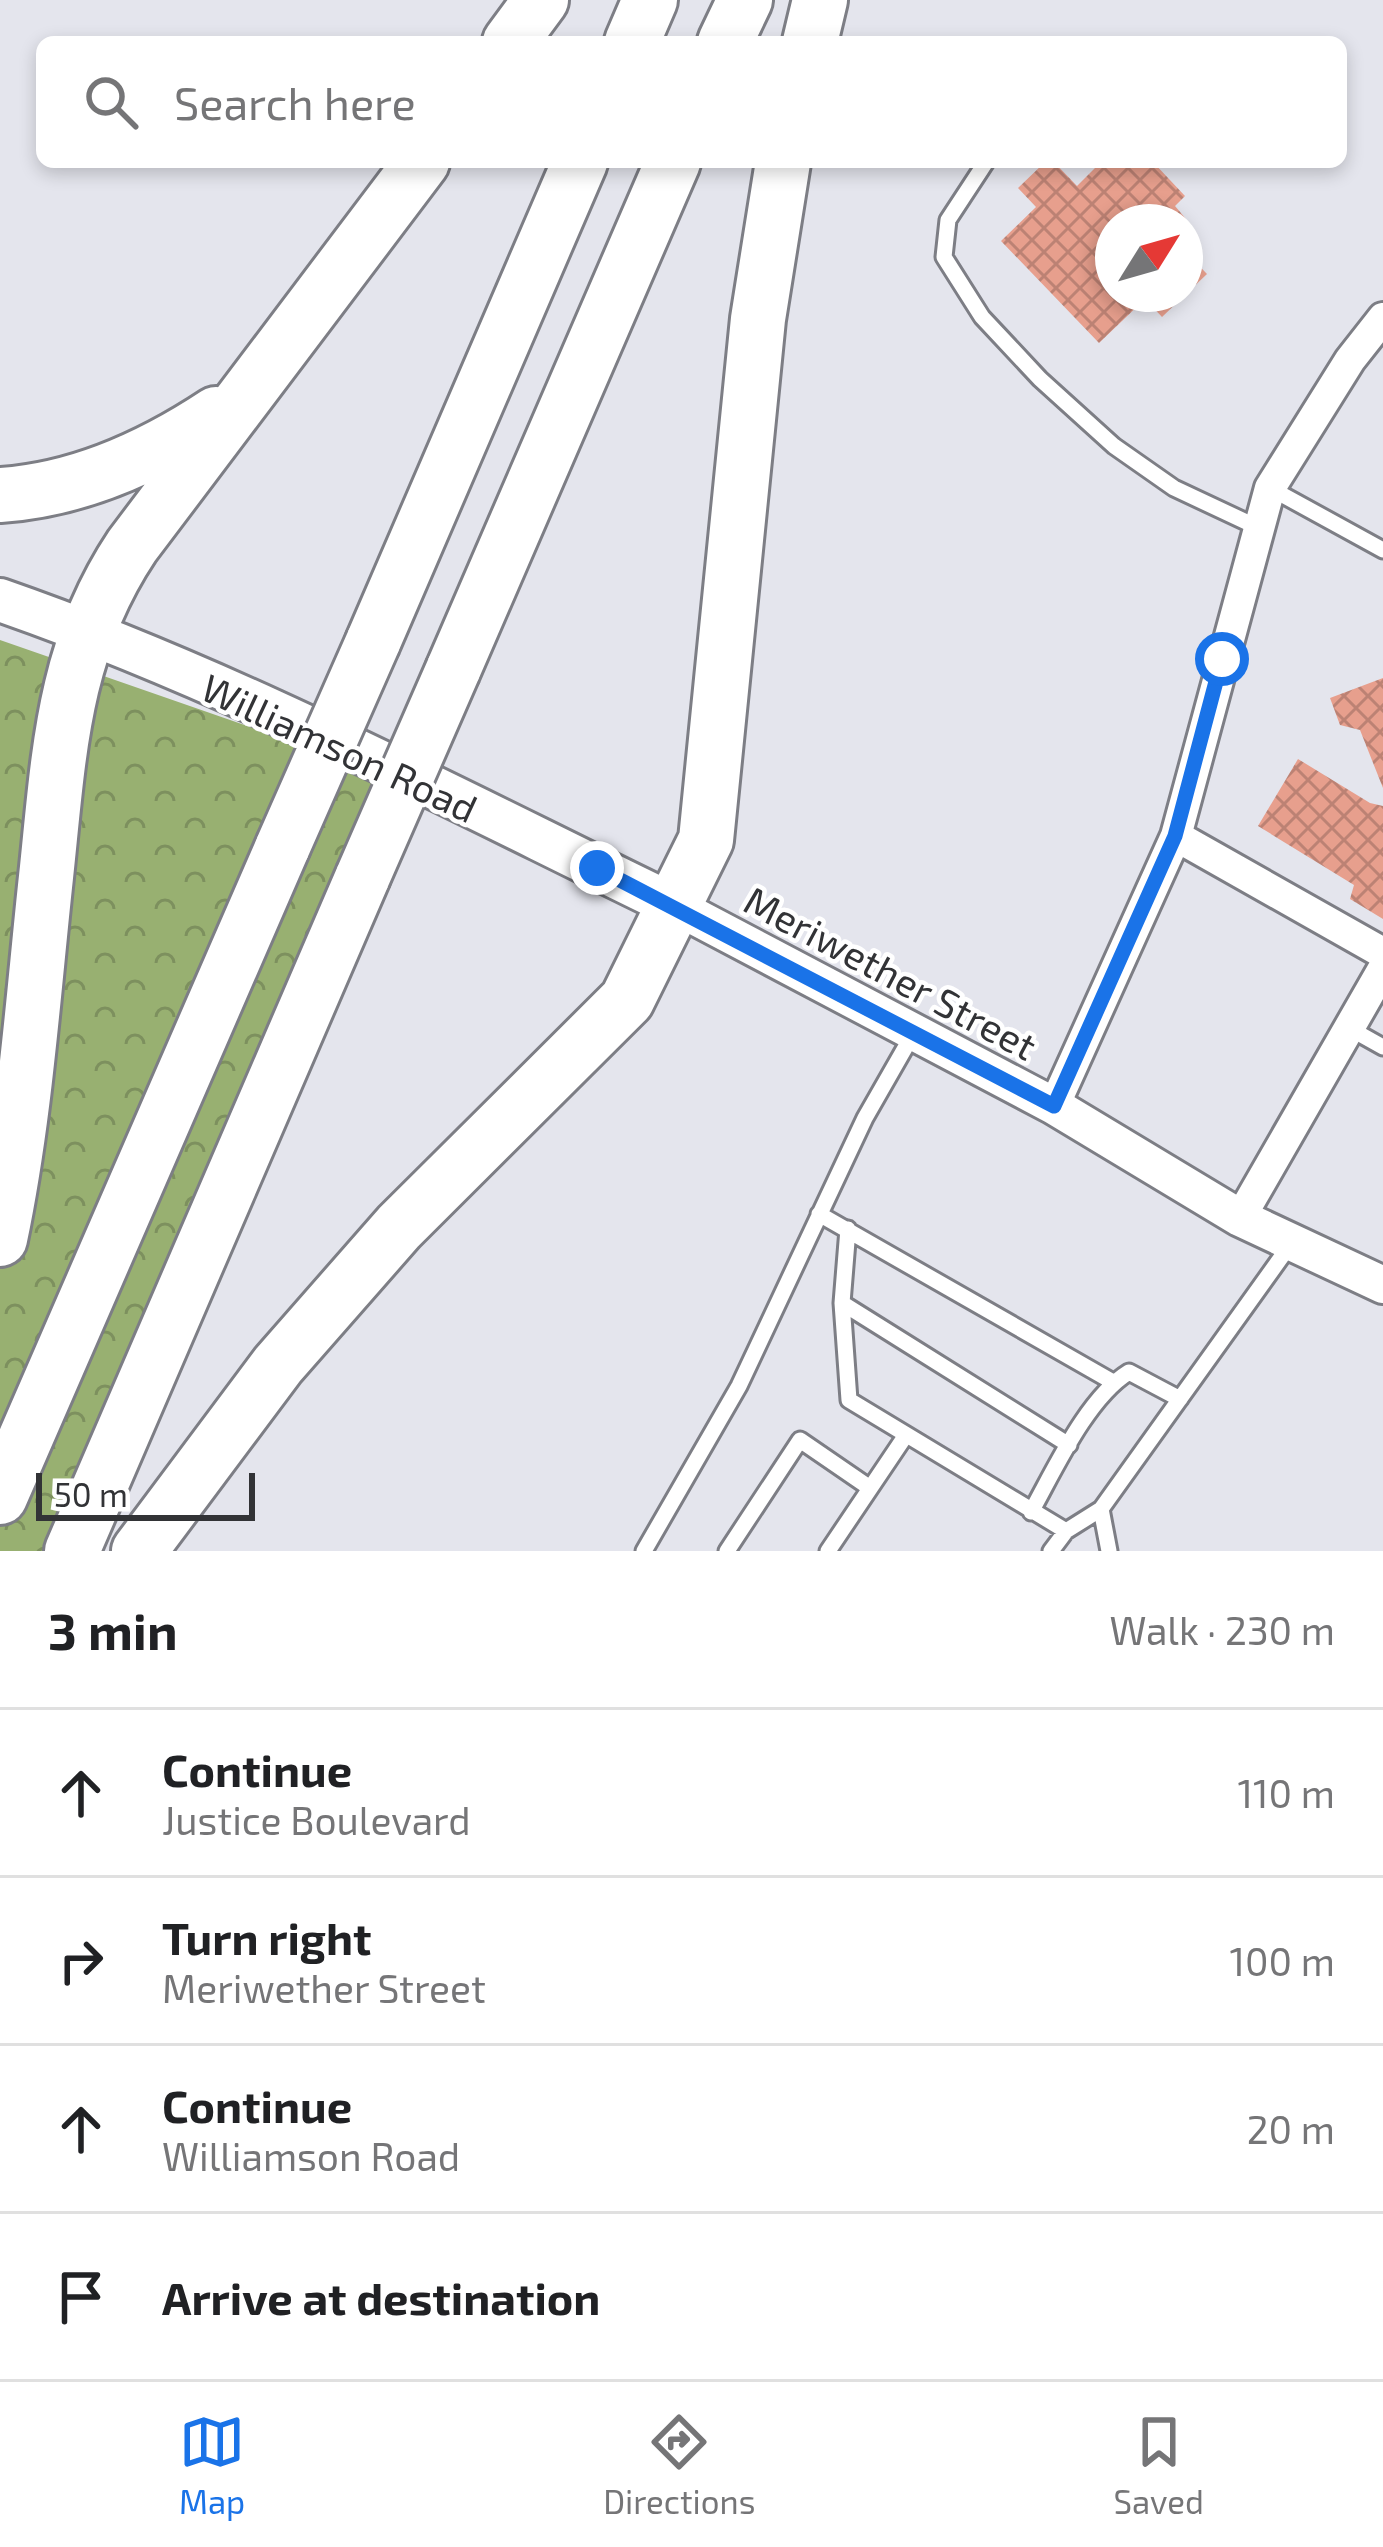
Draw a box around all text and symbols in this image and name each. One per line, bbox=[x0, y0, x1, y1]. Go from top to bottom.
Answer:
search box bbox=[36, 36, 1347, 168]
icon: search bbox=[78, 69, 144, 135]
text: Search here bbox=[174, 75, 416, 129]
north arrow bbox=[1095, 204, 1203, 312]
route start bbox=[1195, 632, 1249, 686]
street label: Williamson Road bbox=[195, 663, 485, 831]
route end bbox=[570, 841, 624, 895]
street label: Meriwether Street bbox=[737, 875, 1045, 1069]
scale bar bbox=[36, 1467, 255, 1520]
text: 50 m bbox=[54, 1474, 128, 1514]
text: 3 min bbox=[48, 1599, 178, 1660]
text: Walk · 230 m bbox=[1109, 1606, 1335, 1653]
text: Continue bbox=[162, 1742, 352, 1796]
icon: ahead bbox=[48, 1760, 114, 1826]
text: 110 m bbox=[1238, 1769, 1335, 1816]
text: Justice Boulevard bbox=[162, 1796, 471, 1843]
text: Turn right bbox=[162, 1910, 371, 1964]
icon: right bbox=[48, 1928, 114, 1994]
text: 100 m bbox=[1230, 1937, 1335, 1984]
text: Meriwether Street bbox=[162, 1964, 486, 2011]
text: Continue bbox=[162, 2078, 352, 2132]
icon: ahead bbox=[48, 2096, 114, 2162]
text: 20 m bbox=[1247, 2105, 1335, 2152]
text: Williamson Road bbox=[162, 2132, 460, 2179]
icon: arrive bbox=[48, 2264, 114, 2330]
text: Arrive at destination bbox=[162, 2270, 600, 2324]
tab: Map bbox=[179, 2409, 245, 2521]
tab: Directions bbox=[603, 2409, 755, 2521]
tab: Saved bbox=[1113, 2409, 1204, 2521]

